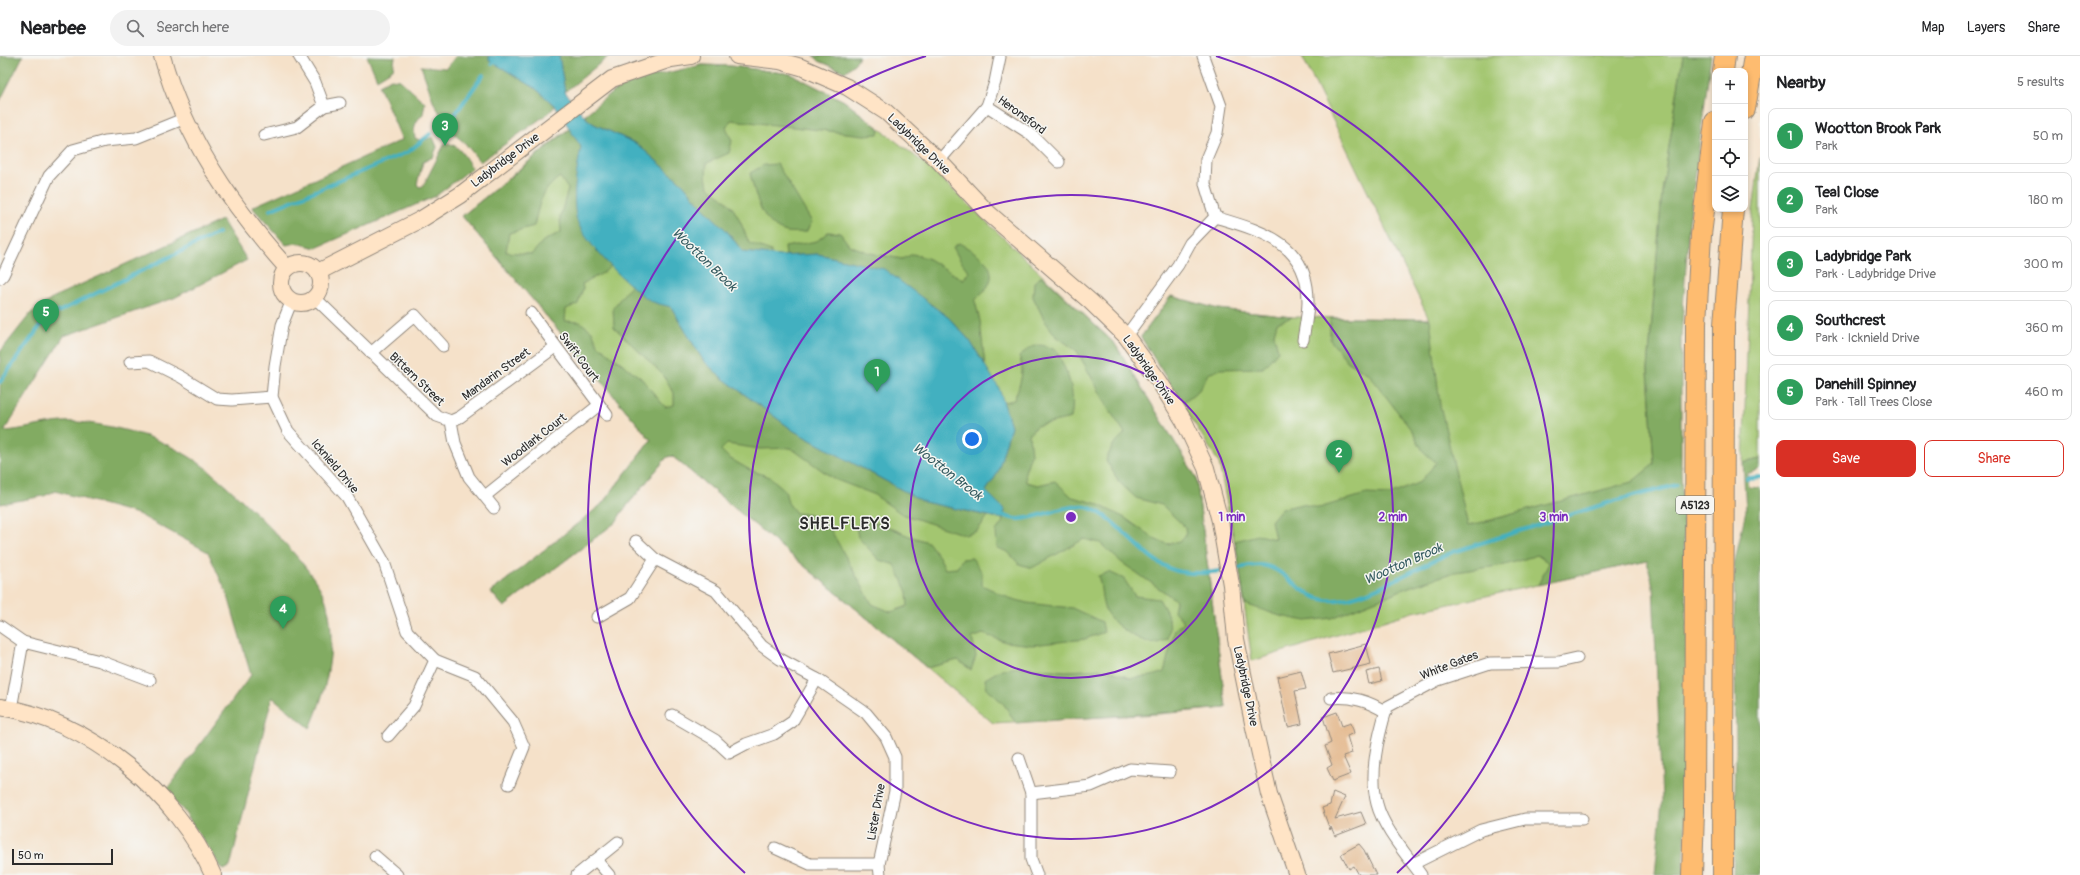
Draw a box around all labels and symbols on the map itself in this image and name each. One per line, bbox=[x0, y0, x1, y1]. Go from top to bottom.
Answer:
street label: Heronsford bbox=[995, 93, 1049, 138]
street label: Ladybridge Drive bbox=[884, 111, 953, 178]
pin: 3 bbox=[432, 113, 458, 146]
street label: Ladybridge Drive bbox=[468, 130, 542, 191]
water label: Wootton Brook bbox=[669, 225, 741, 296]
pin: 5 bbox=[33, 299, 59, 332]
street label: Swift Court bbox=[555, 329, 602, 385]
street label: Ladybridge Drive bbox=[1119, 333, 1178, 408]
street label: Mandarin Street bbox=[459, 345, 533, 404]
street label: Bittern Street bbox=[386, 349, 447, 409]
pin: 1 bbox=[864, 359, 890, 392]
street label: Woodlark Court bbox=[499, 410, 570, 470]
your location bbox=[962, 429, 982, 449]
street label: Icknield Drive bbox=[308, 436, 362, 497]
water label: Wootton Brook bbox=[909, 440, 987, 505]
pin: 2 bbox=[1326, 440, 1352, 473]
road number: A5123 bbox=[1676, 496, 1714, 514]
centre of rings bbox=[1064, 510, 1078, 524]
text: 1 min bbox=[1219, 510, 1246, 525]
text: 2 min bbox=[1379, 510, 1408, 525]
text: 3 min bbox=[1540, 510, 1569, 525]
district label: SHELFLEYS bbox=[799, 514, 891, 534]
water label: Wootton Brook bbox=[1362, 539, 1446, 588]
pin: 4 bbox=[270, 596, 296, 629]
street label: Ladybridge Drive bbox=[1230, 645, 1261, 728]
street label: White Gates bbox=[1418, 647, 1481, 683]
street label: Lister Drive bbox=[864, 782, 889, 842]
scale bar bbox=[12, 847, 113, 866]

